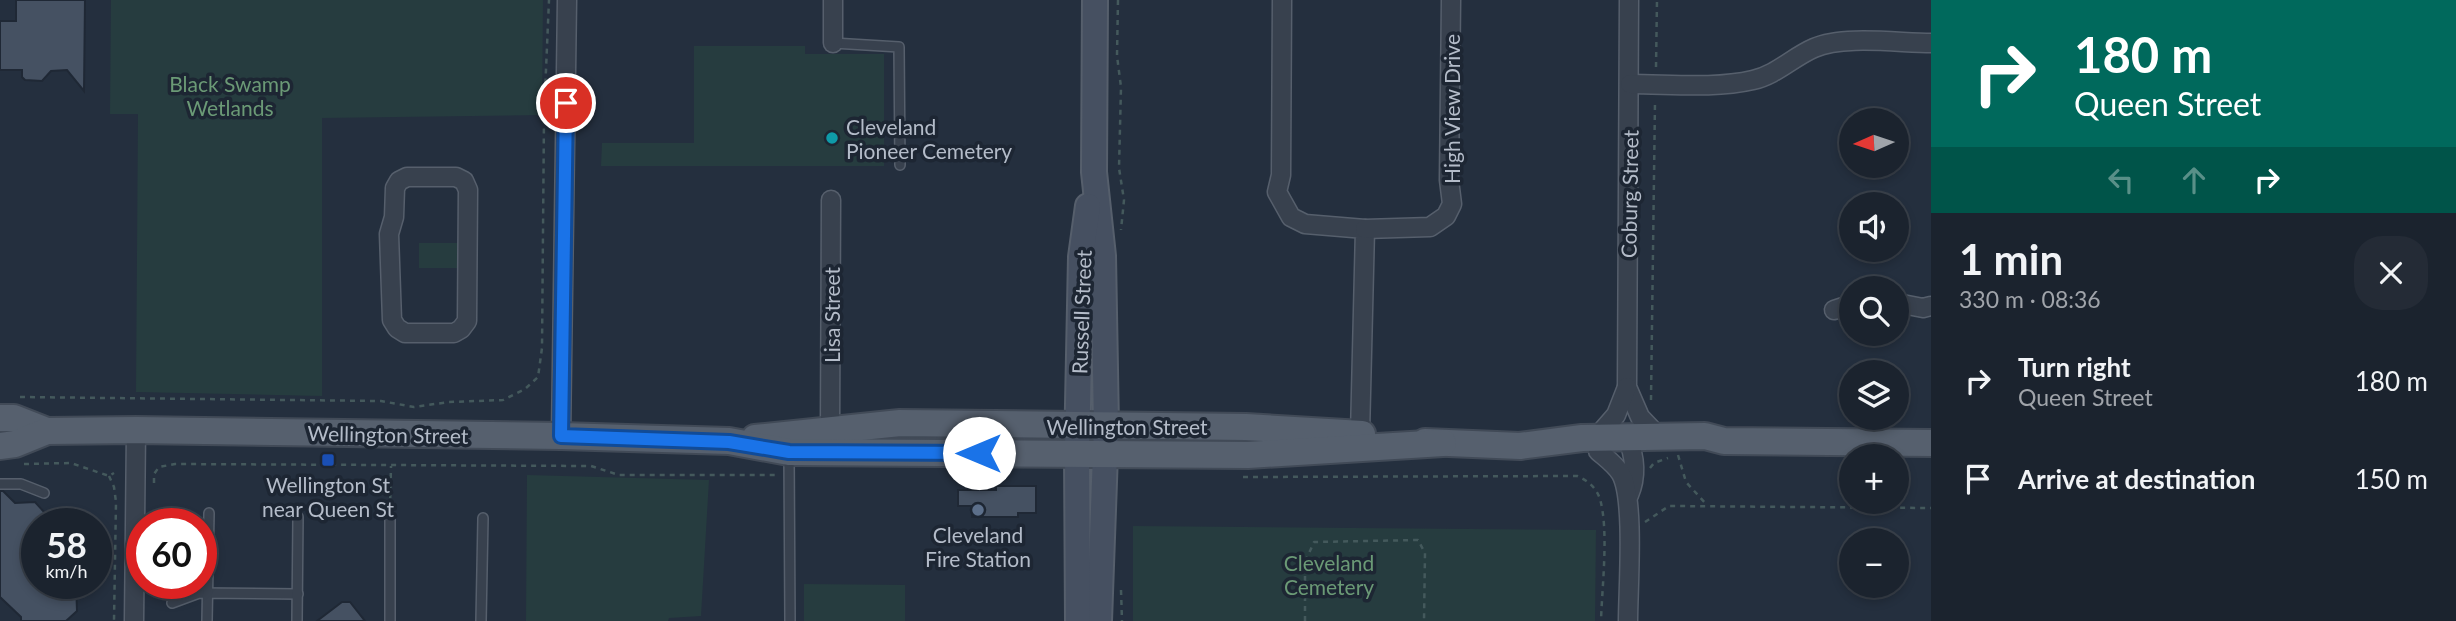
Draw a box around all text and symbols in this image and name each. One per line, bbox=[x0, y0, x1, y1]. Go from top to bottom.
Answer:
text: 180 m bbox=[2074, 25, 2212, 83]
icon: right bbox=[1959, 28, 2050, 119]
street label: High View Drive bbox=[1439, 34, 1464, 184]
park label: Black Swamp Wetlands bbox=[169, 71, 291, 120]
pin bbox=[536, 73, 596, 133]
icon: arrive bbox=[547, 84, 585, 122]
text: Queen Street bbox=[2074, 84, 2261, 123]
north arrow bbox=[1839, 108, 1909, 178]
map controls bbox=[1839, 108, 1909, 598]
place label: Cleveland Pioneer Cemetery bbox=[846, 114, 1012, 163]
street label: Coburg Street bbox=[1615, 129, 1643, 258]
marker: Cleveland Pioneer Cemetery bbox=[824, 130, 840, 146]
icon: left bbox=[2102, 161, 2140, 199]
icon: ahead bbox=[2175, 161, 2213, 199]
icon: right bbox=[2248, 161, 2286, 199]
button: sound bbox=[1839, 192, 1909, 262]
text: 1 min bbox=[1959, 234, 2063, 284]
button: close bbox=[2354, 236, 2428, 310]
street label: Russell Street bbox=[1066, 249, 1096, 375]
street label: Lisa Street bbox=[819, 267, 844, 363]
button: search bbox=[1839, 276, 1909, 346]
text: 330 m · 08:36 bbox=[1959, 285, 2101, 313]
text: Turn right bbox=[2018, 351, 2131, 383]
button: layers bbox=[1839, 360, 1909, 430]
icon: right bbox=[1959, 362, 1997, 400]
text: 180 m bbox=[2355, 365, 2428, 397]
text: Queen Street bbox=[2018, 383, 2153, 411]
street label: Wellington Street bbox=[1046, 414, 1208, 439]
position arrow bbox=[942, 416, 1016, 490]
street label: Wellington Street bbox=[307, 420, 469, 448]
button: + bbox=[1839, 444, 1909, 514]
marker: Wellington St near Queen St bbox=[320, 452, 336, 468]
icon: arrive bbox=[1959, 460, 1997, 498]
text: Arrive at destination bbox=[2018, 463, 2255, 495]
text: 150 m bbox=[2355, 463, 2428, 495]
place label: Wellington St near Queen St bbox=[262, 472, 394, 521]
marker: Cleveland Fire Station bbox=[970, 502, 986, 518]
speed limit sign: 60 bbox=[126, 508, 217, 599]
place label: Cleveland Fire Station bbox=[925, 522, 1031, 571]
text: 58 bbox=[46, 523, 87, 565]
button: − bbox=[1839, 528, 1909, 598]
park label: Cleveland Cemetery bbox=[1284, 550, 1374, 599]
text: km/h bbox=[45, 560, 88, 582]

